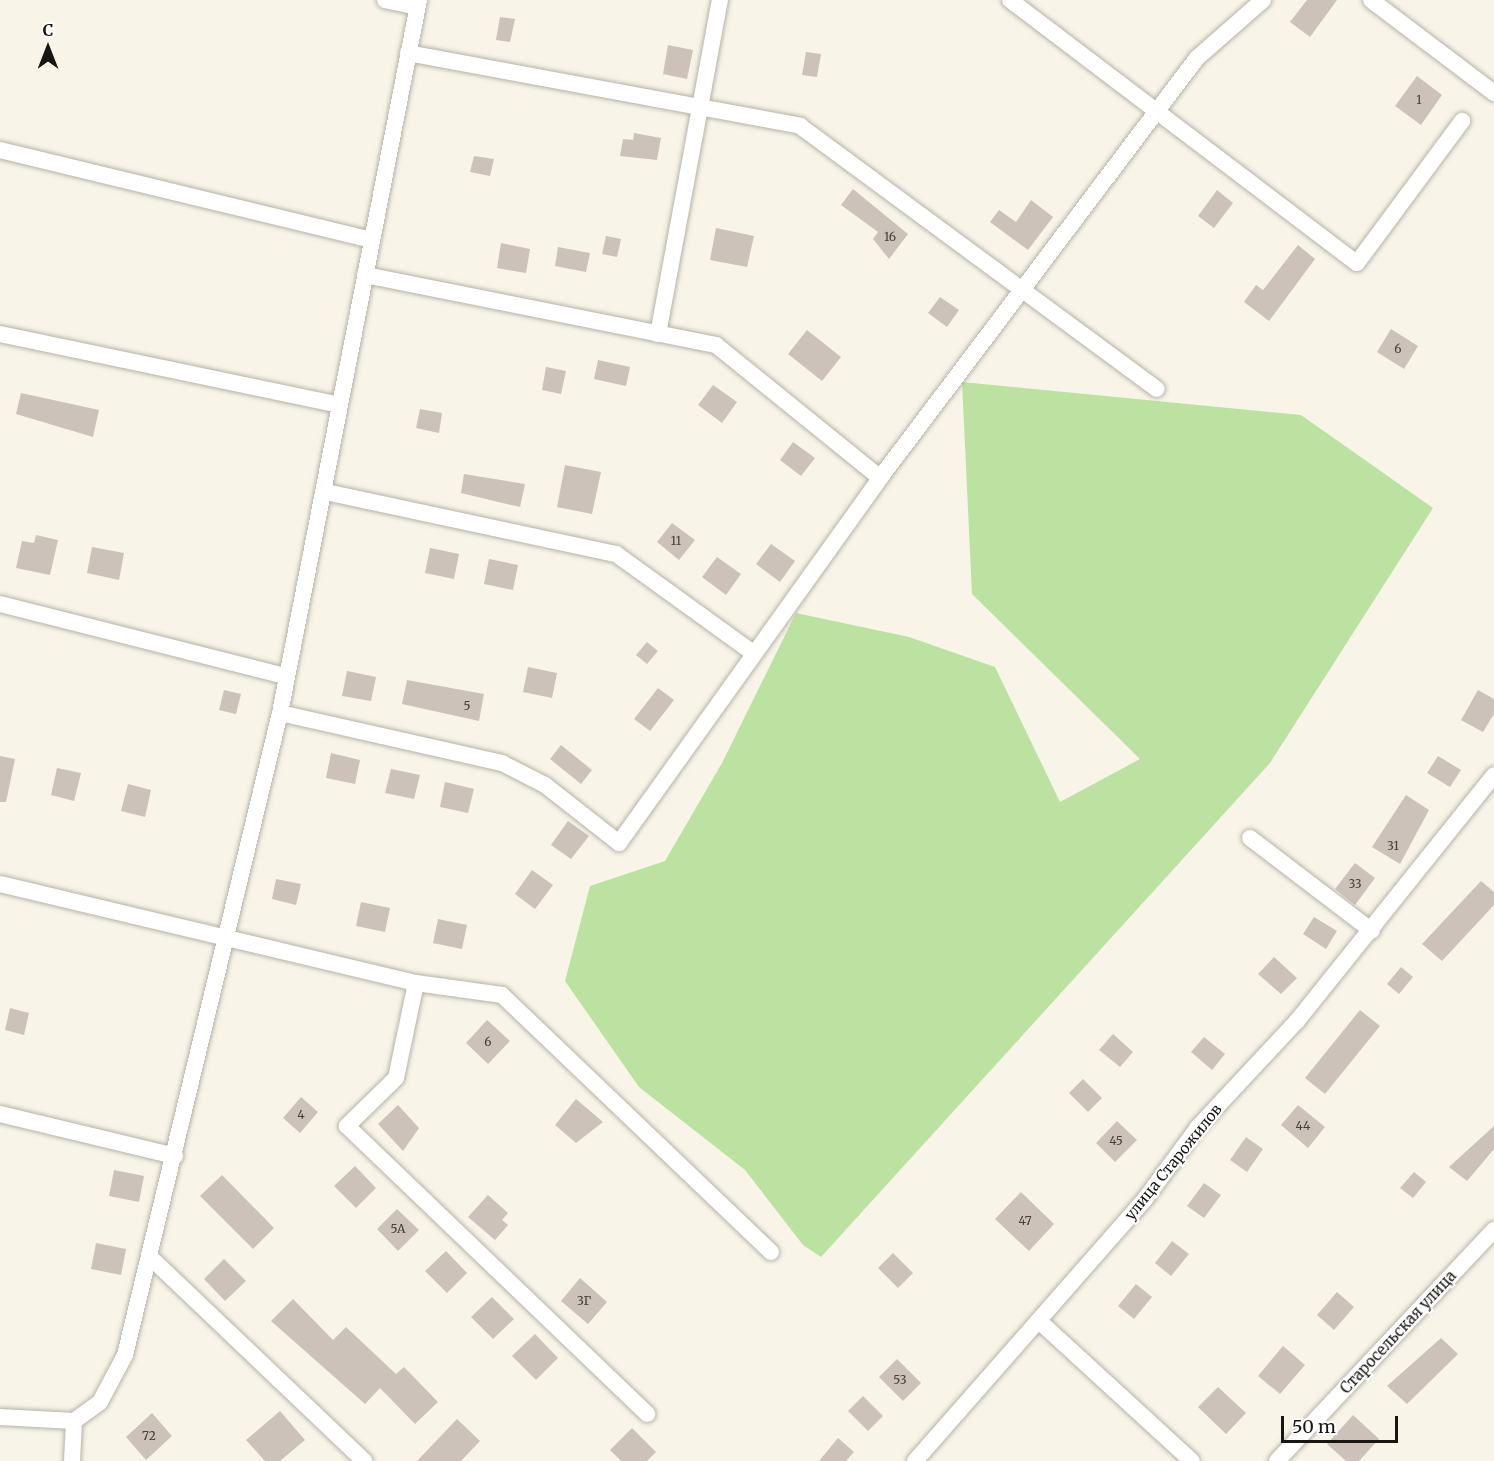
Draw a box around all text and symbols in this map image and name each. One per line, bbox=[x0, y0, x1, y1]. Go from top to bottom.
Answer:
north arrow bbox=[18, 18, 78, 78]
text: С bbox=[43, 20, 53, 40]
house number: 1 bbox=[1416, 93, 1422, 107]
house number: 16 bbox=[884, 230, 896, 244]
house number: 6 bbox=[1394, 342, 1402, 356]
house number: 11 bbox=[671, 534, 681, 548]
house number: 5 bbox=[463, 699, 471, 713]
house number: 31 bbox=[1387, 839, 1399, 853]
house number: 33 bbox=[1348, 877, 1362, 891]
house number: 6 bbox=[484, 1035, 492, 1049]
street label: улица Старожилов bbox=[1121, 1100, 1225, 1224]
house number: 4 bbox=[297, 1108, 305, 1122]
house number: 44 bbox=[1296, 1119, 1310, 1133]
house number: 45 bbox=[1109, 1134, 1123, 1148]
house number: 47 bbox=[1018, 1214, 1032, 1228]
house number: 5А bbox=[390, 1222, 406, 1236]
street label: Старосельская улица bbox=[1336, 1267, 1460, 1397]
house number: 3Г bbox=[577, 1294, 591, 1308]
house number: 53 bbox=[893, 1373, 907, 1387]
scale bar bbox=[1284, 1404, 1401, 1442]
text: 50 m bbox=[1292, 1415, 1336, 1438]
house number: 72 bbox=[142, 1429, 156, 1443]

